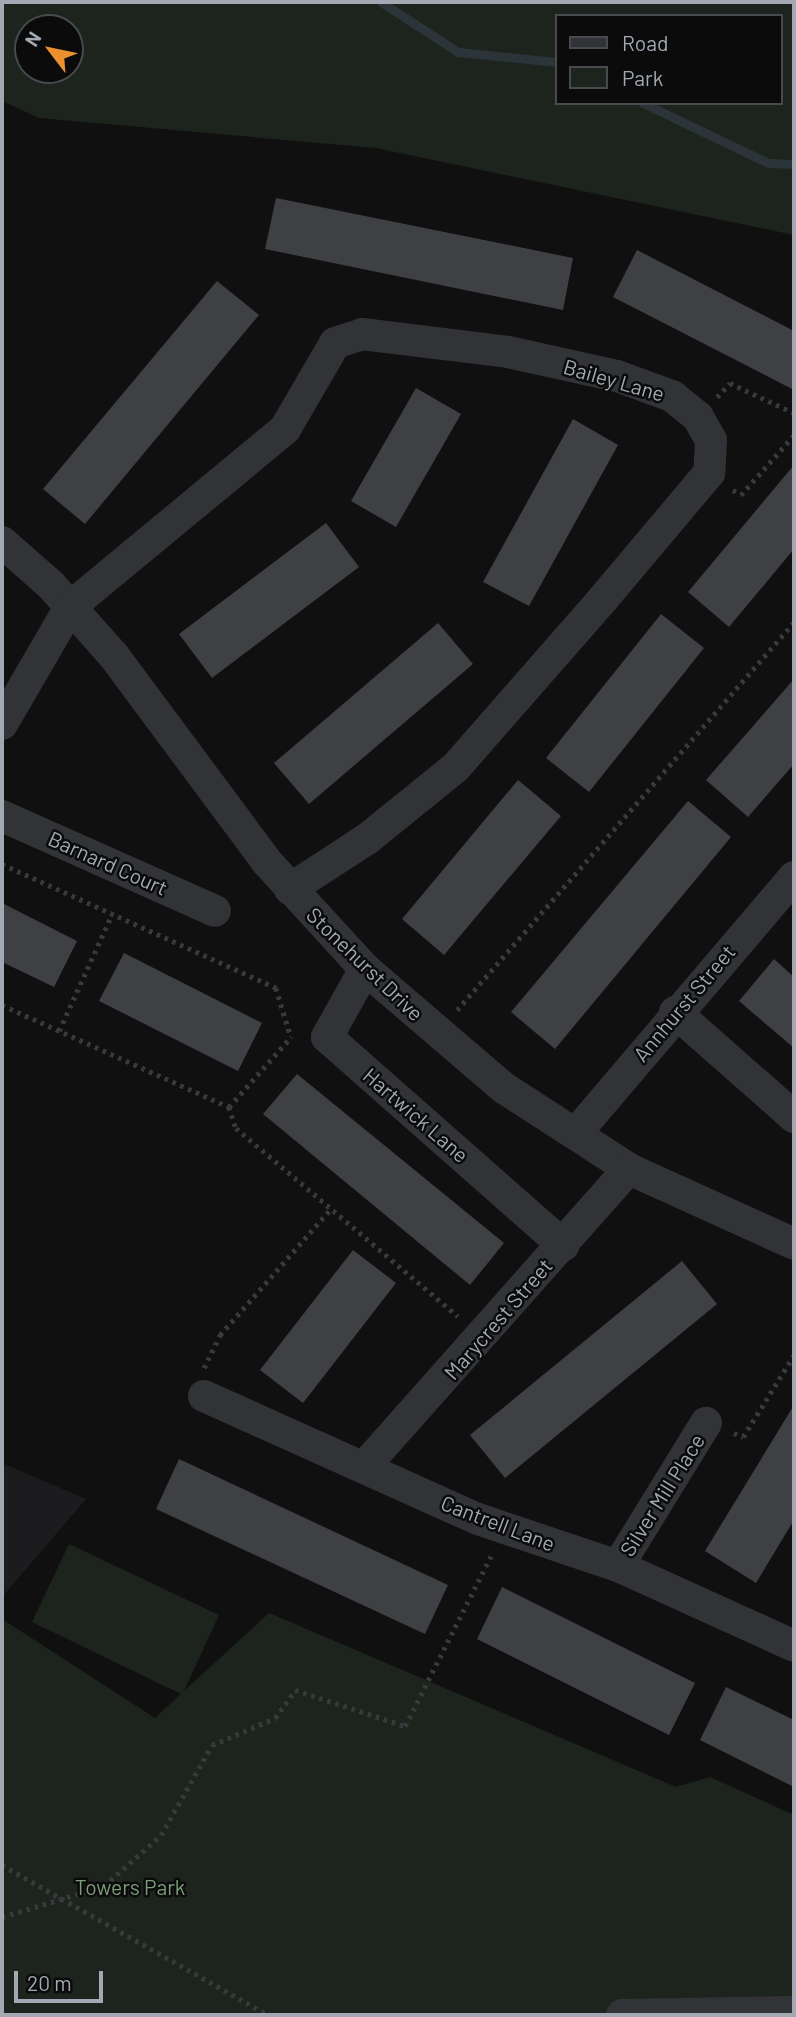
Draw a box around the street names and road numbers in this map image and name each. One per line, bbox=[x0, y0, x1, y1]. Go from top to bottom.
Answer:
street label: Bailey Lane bbox=[561, 354, 667, 406]
street label: Barnard Court bbox=[45, 826, 171, 900]
street label: Stonehurst Drive bbox=[301, 902, 429, 1026]
street label: Annhurst Street bbox=[628, 939, 740, 1067]
street label: Hartwick Lane bbox=[358, 1062, 474, 1168]
street label: Marycrest Street bbox=[439, 1253, 557, 1385]
street label: Silver Mill Place bbox=[614, 1429, 710, 1561]
street label: Cantrell Lane bbox=[438, 1490, 558, 1556]

